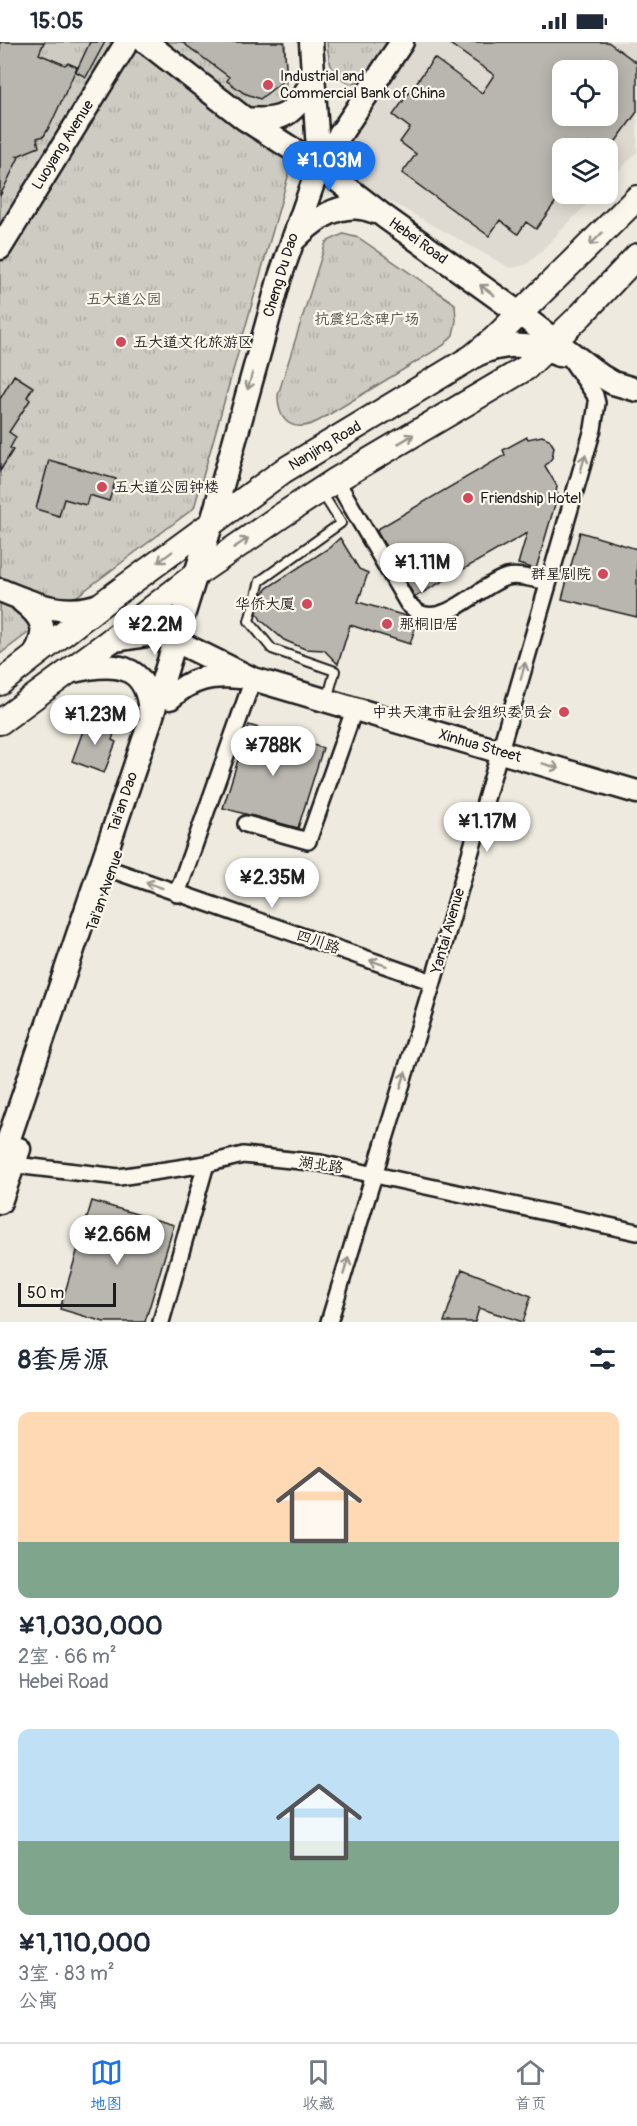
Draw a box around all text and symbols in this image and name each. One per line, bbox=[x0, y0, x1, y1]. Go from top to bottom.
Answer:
text: 15:05 bbox=[30, 7, 83, 35]
map controls bbox=[552, 60, 618, 204]
button: locate bbox=[552, 60, 618, 126]
place label: Industrial and Commercial Bank of China bbox=[280, 67, 445, 103]
marker: Industrial and Commercial Bank of China bbox=[261, 78, 275, 92]
street label: Luoyang Avenue bbox=[28, 96, 99, 193]
button: layers bbox=[552, 138, 618, 204]
pin: ¥1.03M bbox=[280, 141, 378, 192]
text: ¥1.03M bbox=[296, 148, 362, 173]
street label: Hebei Road bbox=[385, 213, 451, 269]
street label: Cheng Du Dao bbox=[259, 231, 303, 319]
one-way arrow bbox=[588, 232, 603, 246]
one-way arrow bbox=[479, 284, 496, 296]
park label: 五大道公园 bbox=[86, 290, 162, 309]
park label: 抗震纪念碑广场 bbox=[314, 310, 420, 329]
place label: 五大道文化旅游区 bbox=[133, 333, 253, 352]
marker: 五大道文化旅游区 bbox=[114, 335, 128, 349]
one-way arrow bbox=[244, 372, 255, 391]
street label: Nanjing Road bbox=[285, 417, 365, 475]
one-way arrow bbox=[397, 433, 414, 445]
one-way arrow bbox=[578, 454, 589, 473]
place label: 五大道公园钟楼 bbox=[114, 478, 219, 497]
marker: 五大道公园钟楼 bbox=[95, 480, 109, 494]
place label: Friendship Hotel bbox=[480, 489, 581, 508]
marker: Friendship Hotel bbox=[461, 491, 475, 505]
one-way arrow bbox=[233, 537, 249, 549]
pin: ¥1.11M bbox=[373, 543, 471, 594]
text: ¥1.11M bbox=[394, 550, 450, 575]
one-way arrow bbox=[158, 551, 174, 563]
place label: 群星剧院 bbox=[531, 565, 591, 584]
marker: 群星剧院 bbox=[596, 567, 610, 581]
place label: 华侨大厦 bbox=[235, 595, 295, 614]
marker: 华侨大厦 bbox=[300, 597, 314, 611]
pin: ¥2.2M bbox=[113, 605, 197, 656]
text: ¥2.2M bbox=[127, 612, 183, 637]
place label: 那桐旧居 bbox=[399, 615, 459, 634]
marker: 那桐旧居 bbox=[380, 617, 394, 631]
one-way arrow bbox=[518, 662, 529, 681]
pin: ¥1.23M bbox=[46, 695, 144, 746]
text: ¥1.23M bbox=[64, 702, 126, 727]
place label: 中共天津市社会组织委员会 bbox=[372, 703, 552, 722]
marker: 中共天津市社会组织委员会 bbox=[557, 705, 571, 719]
street label: Xinhua Street bbox=[437, 725, 524, 767]
pin: ¥788K bbox=[231, 726, 315, 777]
text: ¥788K bbox=[245, 733, 301, 758]
one-way arrow bbox=[541, 761, 560, 772]
street label: Tai'an Dao bbox=[104, 769, 142, 835]
pin: ¥1.17M bbox=[438, 802, 536, 853]
text: ¥1.17M bbox=[458, 809, 516, 834]
street label: Tai'an Avenue bbox=[82, 847, 128, 934]
pin: ¥2.35M bbox=[223, 858, 321, 909]
text: ¥2.35M bbox=[239, 865, 305, 890]
one-way arrow bbox=[145, 879, 164, 890]
street label: Yantai Avenue bbox=[426, 885, 469, 977]
street label: 四川路 bbox=[294, 926, 342, 958]
one-way arrow bbox=[369, 957, 388, 968]
one-way arrow bbox=[398, 1071, 409, 1090]
street label: 湖北路 bbox=[297, 1152, 345, 1178]
pin: ¥2.66M bbox=[68, 1215, 166, 1266]
text: ¥2.66M bbox=[83, 1222, 151, 1247]
one-way arrow bbox=[341, 1257, 352, 1276]
scale bar bbox=[18, 1280, 116, 1308]
text: 50 m bbox=[27, 1283, 64, 1303]
icon: filters bbox=[586, 1342, 619, 1375]
text: 8套房源 bbox=[18, 1344, 109, 1376]
icon: home bbox=[265, 1451, 373, 1559]
text: ¥1,030,000 bbox=[18, 1610, 163, 1642]
text: 2室 · 66 m² bbox=[18, 1644, 117, 1669]
text: Hebei Road bbox=[18, 1669, 109, 1694]
icon: home bbox=[265, 1768, 373, 1876]
text: ¥1,110,000 bbox=[18, 1927, 151, 1959]
text: 3室 · 83 m² bbox=[18, 1961, 114, 1986]
text: 公寓 bbox=[18, 1988, 58, 2013]
tab: 地图 bbox=[90, 2056, 123, 2114]
tab: 收藏 bbox=[302, 2056, 335, 2114]
tab: 首页 bbox=[514, 2056, 547, 2114]

